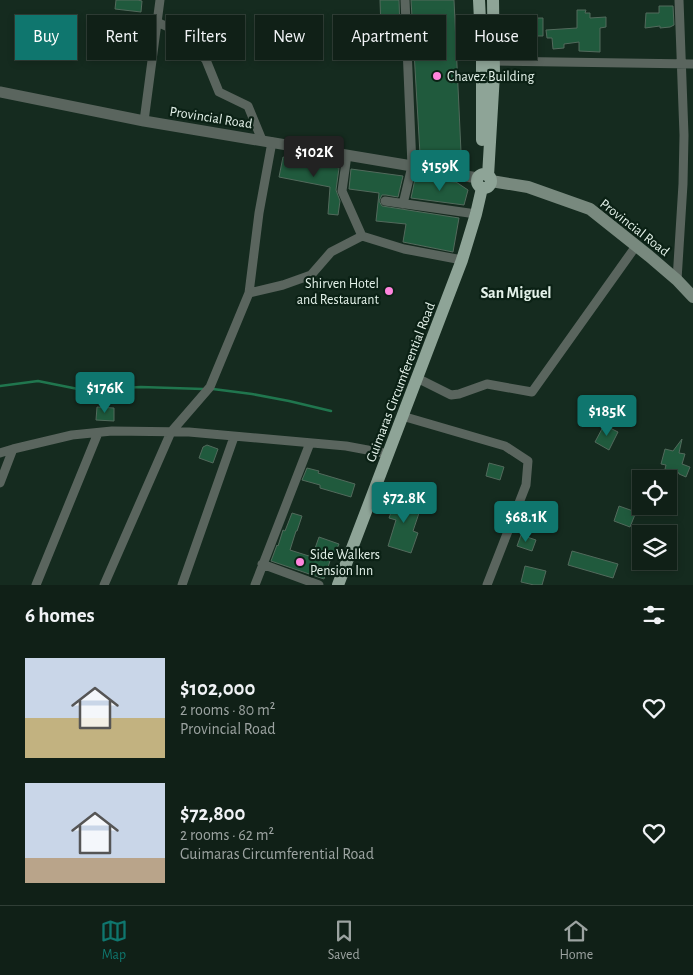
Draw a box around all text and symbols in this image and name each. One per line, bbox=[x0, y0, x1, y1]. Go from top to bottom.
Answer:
chip: Buy bbox=[15, 15, 77, 60]
chip: Rent bbox=[87, 15, 156, 60]
chip: Filters bbox=[166, 15, 245, 60]
chip: New bbox=[255, 15, 323, 60]
chip: Apartment bbox=[333, 15, 446, 60]
chip: House bbox=[456, 15, 537, 60]
marker: Chavez Building bbox=[431, 70, 443, 82]
place label: Chavez Building bbox=[447, 70, 534, 84]
street label: Provincial Road bbox=[168, 105, 253, 131]
pin: $102K bbox=[279, 136, 349, 178]
text: $102K bbox=[295, 144, 333, 160]
pin: $159K bbox=[405, 150, 475, 192]
text: $159K bbox=[422, 158, 458, 174]
street label: Provincial Road bbox=[597, 197, 672, 259]
place label: Shirven Hotel and Restaurant bbox=[297, 277, 380, 307]
marker: Shirven Hotel and Restaurant bbox=[383, 285, 395, 297]
district label: San Miguel bbox=[480, 285, 552, 301]
street label: Guimaras Circumferential Road bbox=[364, 301, 438, 464]
pin: $176K bbox=[70, 372, 140, 414]
text: $176K bbox=[87, 380, 123, 396]
pin: $185K bbox=[572, 394, 642, 437]
text: $185K bbox=[588, 403, 626, 419]
map controls bbox=[632, 470, 677, 570]
button: locate bbox=[632, 470, 677, 515]
pin: $72.8K bbox=[363, 482, 445, 524]
text: $72.8K bbox=[383, 490, 425, 506]
pin: $68.1K bbox=[485, 500, 567, 543]
text: $68.1K bbox=[505, 509, 547, 525]
button: layers bbox=[632, 525, 677, 570]
place label: Side Walkers Pension Inn bbox=[310, 548, 380, 578]
marker: Side Walkers Pension Inn bbox=[294, 556, 306, 568]
icon: filters bbox=[640, 601, 668, 629]
text: 6 homes bbox=[25, 605, 95, 626]
icon: home bbox=[65, 678, 125, 738]
text: $102,000 bbox=[180, 678, 255, 699]
icon: heart bbox=[640, 694, 668, 722]
text: 2 rooms · 80 m² bbox=[180, 702, 275, 718]
text: Provincial Road bbox=[180, 721, 276, 737]
icon: home bbox=[65, 803, 125, 863]
text: $72,800 bbox=[180, 803, 245, 824]
icon: heart bbox=[640, 819, 668, 847]
text: 2 rooms · 62 m² bbox=[180, 827, 274, 843]
text: Guimaras Circumferential Road bbox=[180, 846, 374, 862]
tab: Map bbox=[100, 917, 128, 964]
tab: Saved bbox=[328, 917, 360, 964]
tab: Home bbox=[559, 917, 593, 964]

